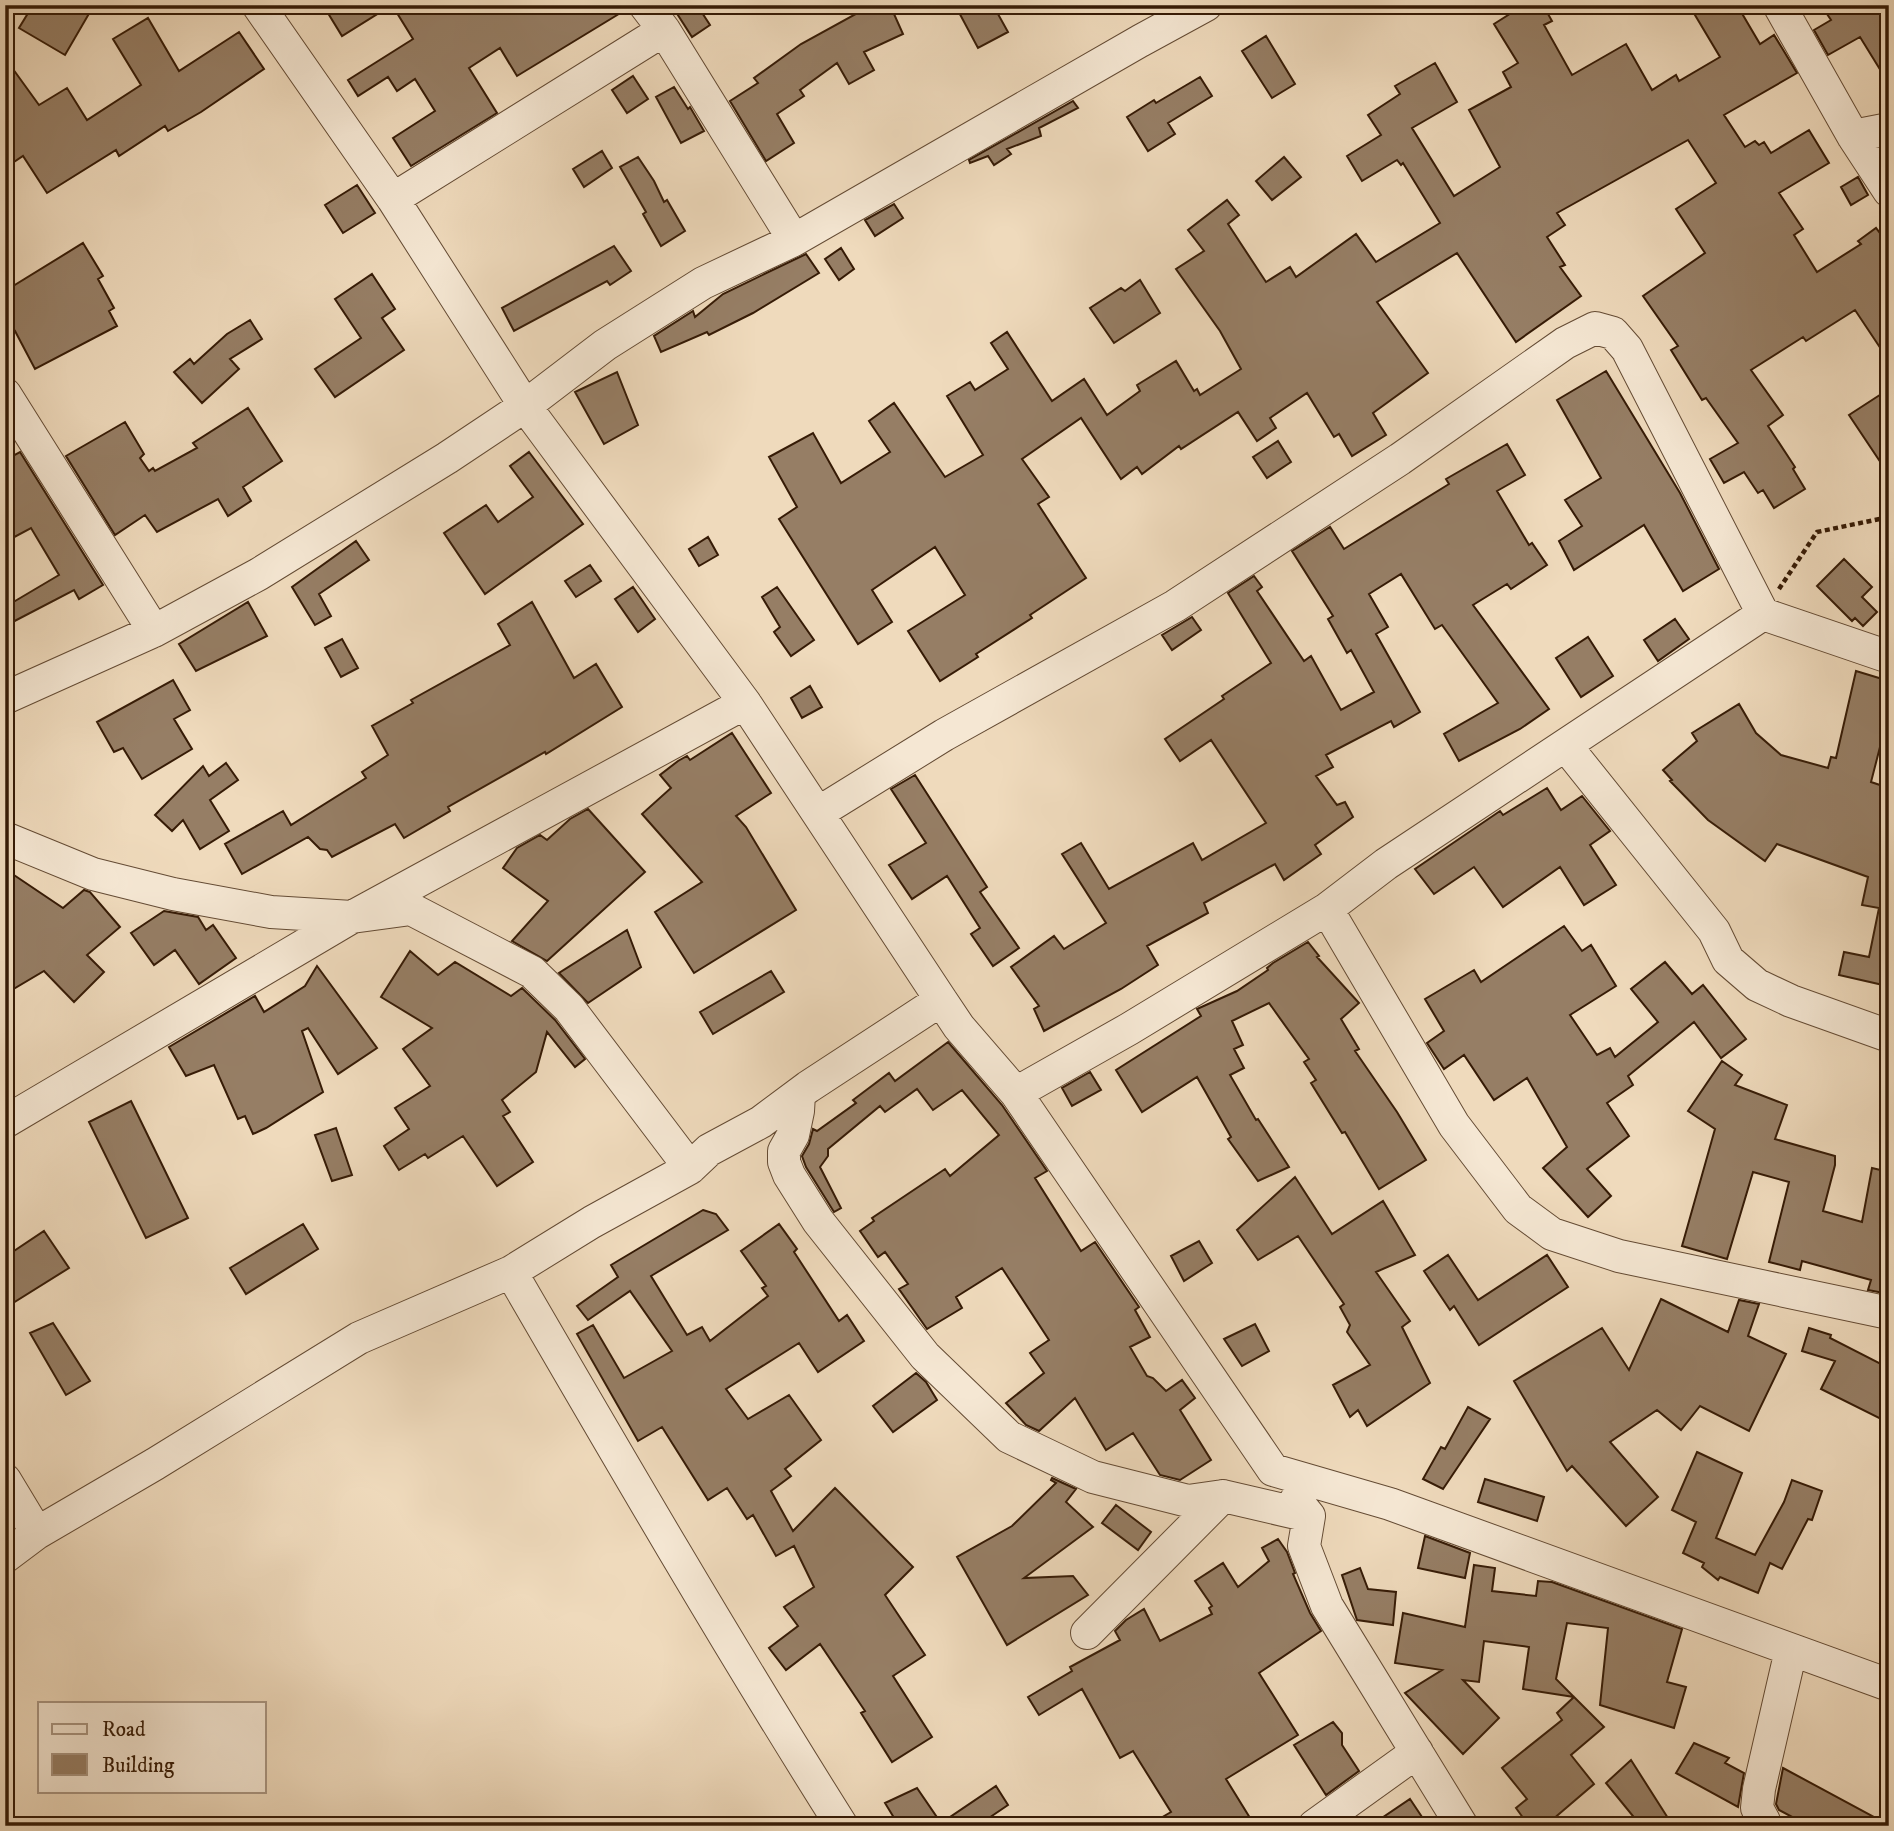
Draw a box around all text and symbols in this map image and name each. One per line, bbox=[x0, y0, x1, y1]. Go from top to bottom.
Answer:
legend bbox=[38, 1702, 266, 1792]
text: Road bbox=[102, 1717, 146, 1743]
text: Building bbox=[102, 1753, 175, 1779]

